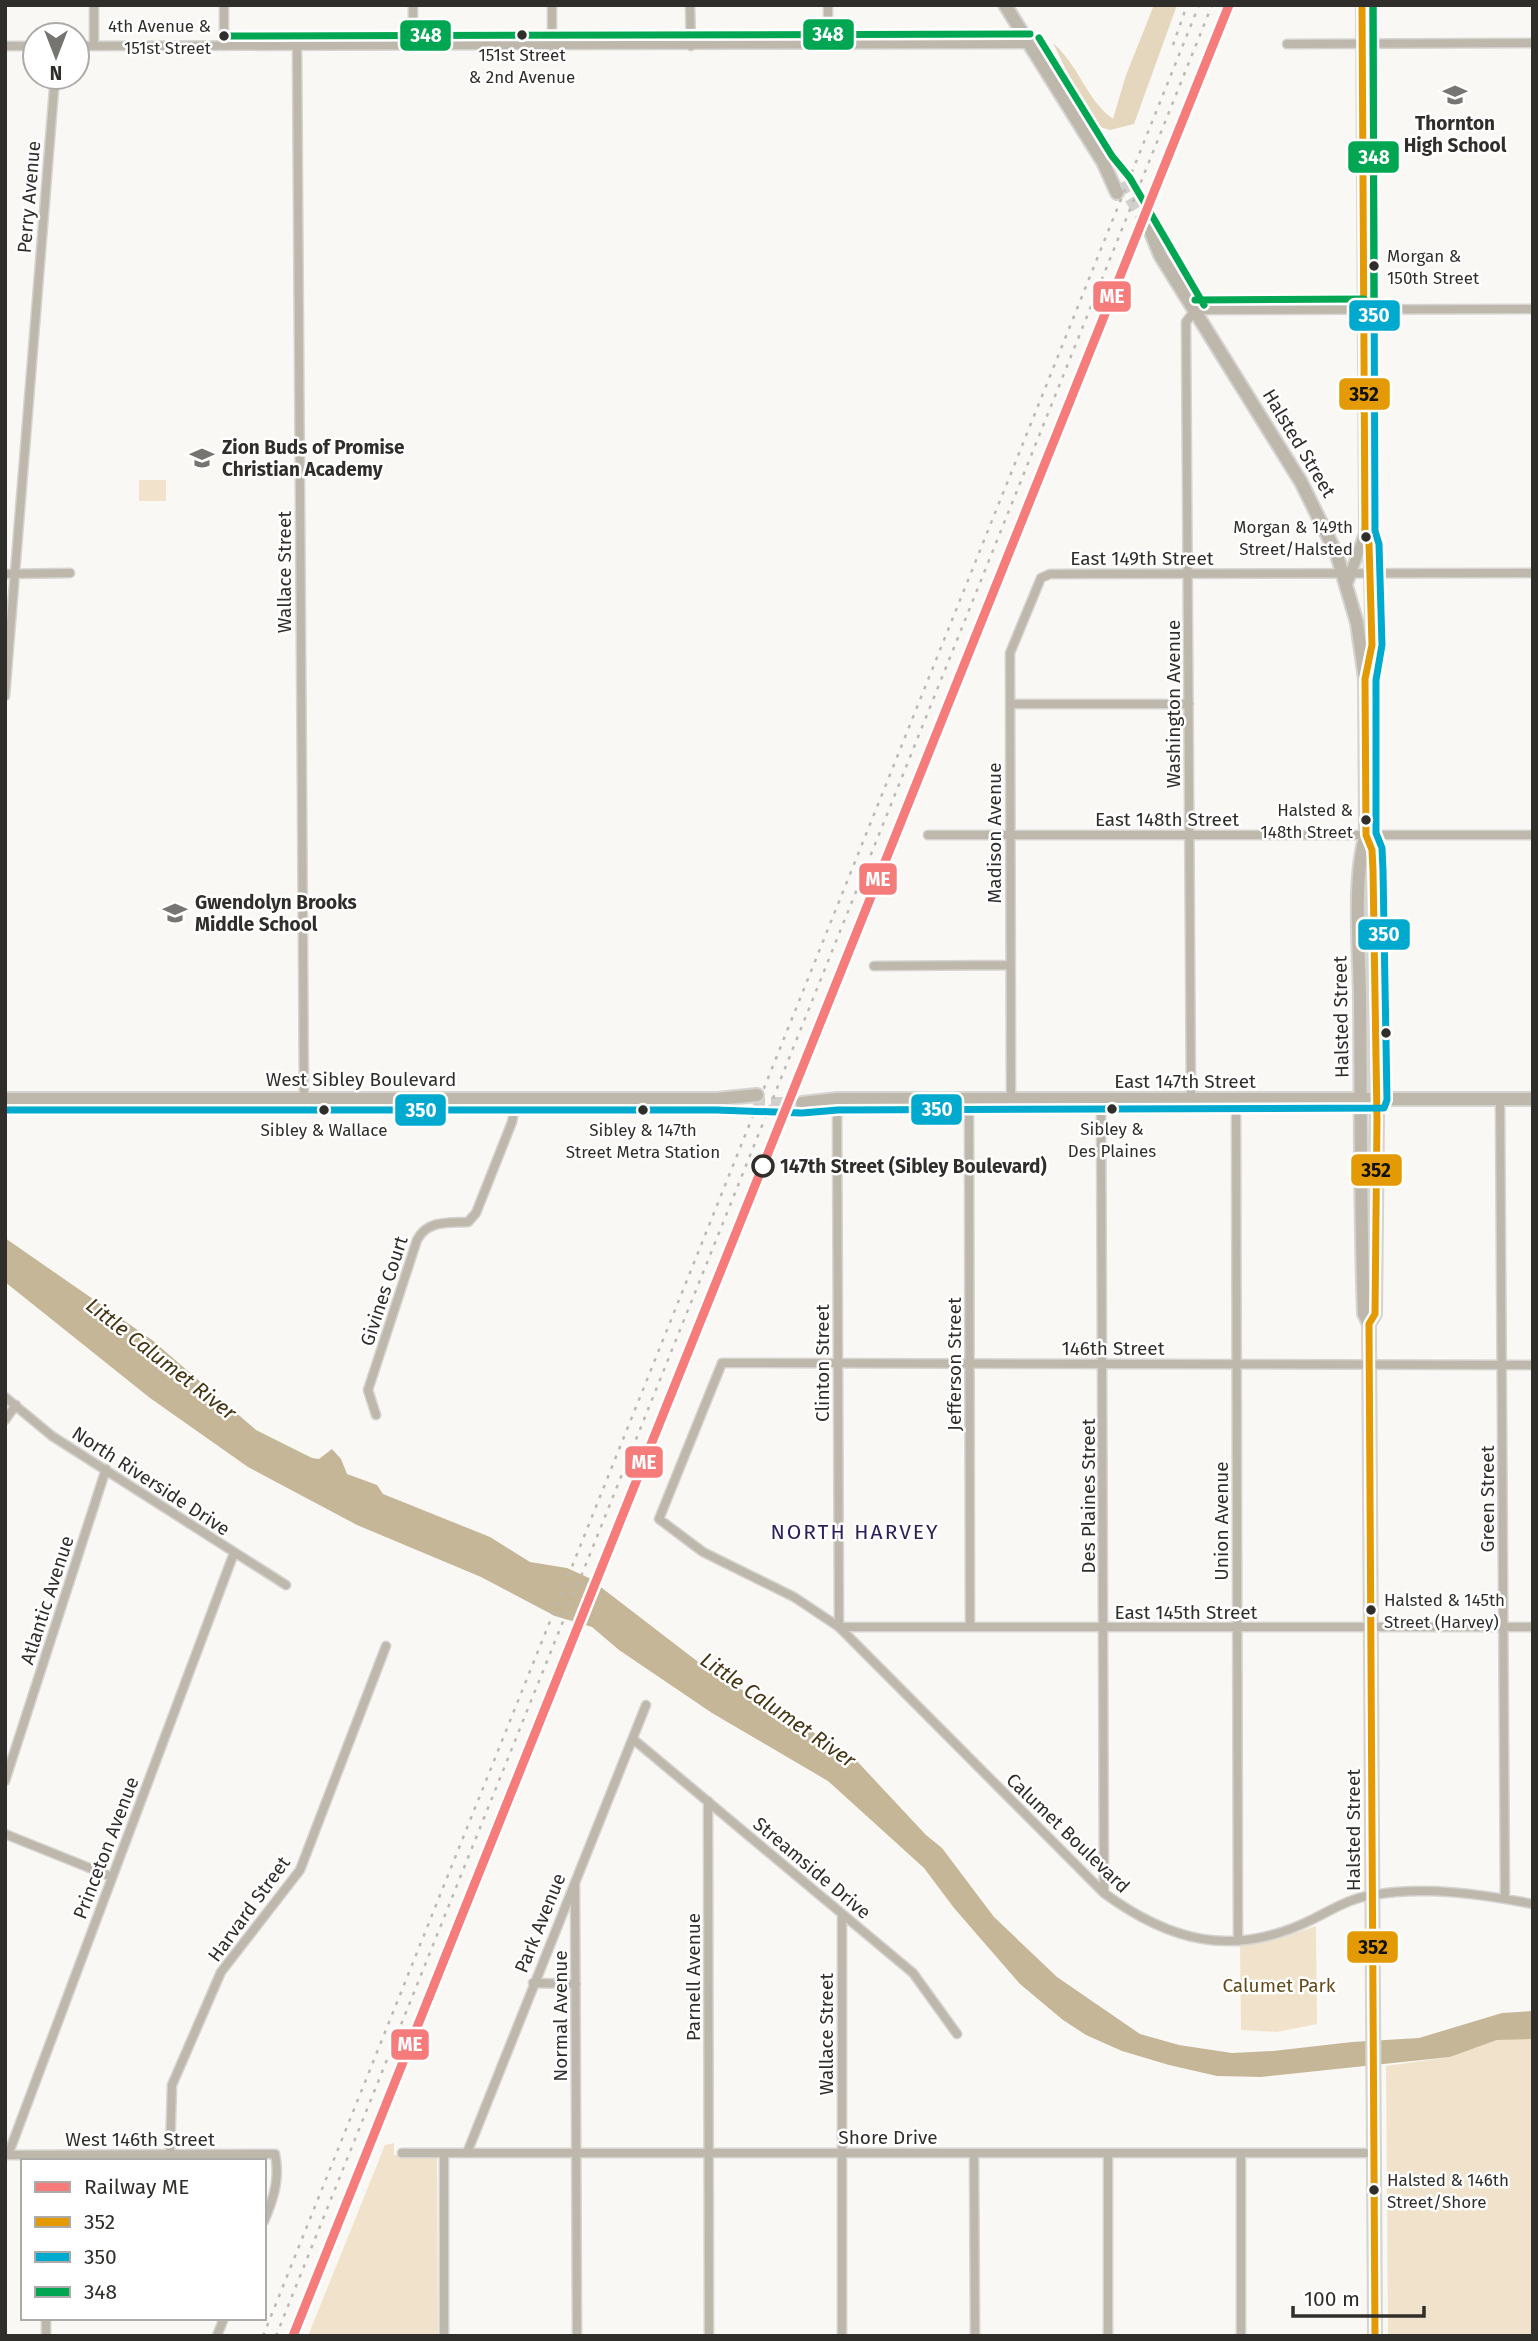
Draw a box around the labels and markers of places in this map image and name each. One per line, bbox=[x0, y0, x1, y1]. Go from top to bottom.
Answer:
place label: 4th Avenue & 151st Street bbox=[108, 16, 212, 59]
marker: 151st Street & 2nd Avenue bbox=[515, 28, 529, 42]
marker: 4th Avenue & 151st Street bbox=[217, 29, 231, 43]
place label: 151st Street & 2nd Avenue bbox=[469, 45, 575, 88]
school or university icon: Thornton High School bbox=[1441, 81, 1469, 109]
place label: Thornton High School bbox=[1404, 112, 1507, 157]
place label: Morgan & 150th Street bbox=[1387, 246, 1480, 289]
marker: Morgan & 150th Street bbox=[1367, 259, 1381, 273]
place label: Zion Buds of Promise Christian Academy bbox=[222, 436, 405, 481]
school or university icon: Zion Buds of Promise Christian Academy bbox=[188, 444, 216, 472]
place label: Morgan & 149th Street/Halsted bbox=[1233, 517, 1353, 560]
marker: Morgan & 149th Street/Halsted bbox=[1359, 530, 1373, 544]
place label: Halsted & 148th Street bbox=[1261, 800, 1354, 843]
marker: Halsted & 148th Street bbox=[1359, 813, 1373, 827]
place label: Gwendolyn Brooks Middle School bbox=[195, 891, 357, 936]
school or university icon: Gwendolyn Brooks Middle School bbox=[161, 899, 189, 927]
unlabelled marker bbox=[1379, 1026, 1393, 1040]
marker: Sibley & Des Plaines bbox=[1105, 1102, 1119, 1116]
marker: Sibley & Wallace bbox=[317, 1103, 331, 1117]
marker: Sibley & 147th Street Metra Station bbox=[636, 1103, 650, 1117]
place label: Sibley & Des Plaines bbox=[1068, 1119, 1156, 1162]
place label: Sibley & Wallace bbox=[261, 1120, 387, 1141]
place label: Sibley & 147th Street Metra Station bbox=[566, 1120, 720, 1163]
marker: 147th Street (Sibley Boulevard) bbox=[752, 1155, 774, 1177]
place label: 147th Street (Sibley Boulevard) bbox=[780, 1155, 1047, 1178]
place label: Halsted & 145th Street (Harvey) bbox=[1384, 1590, 1505, 1633]
marker: Halsted & 145th Street (Harvey) bbox=[1364, 1603, 1378, 1617]
place label: Halsted & 146th Street/Shore bbox=[1387, 2170, 1509, 2213]
marker: Halsted & 146th Street/Shore bbox=[1367, 2183, 1381, 2197]

